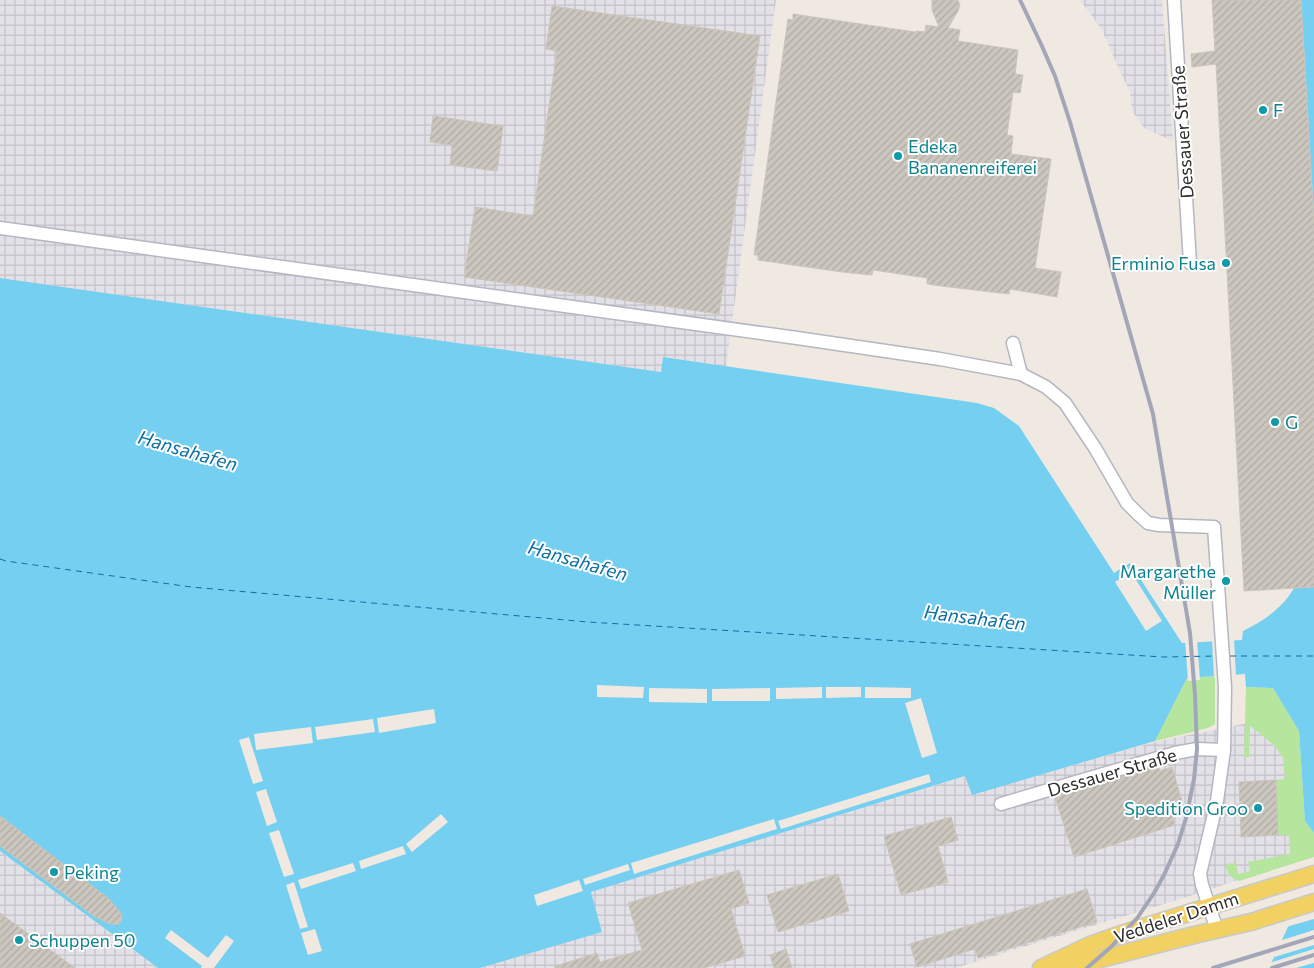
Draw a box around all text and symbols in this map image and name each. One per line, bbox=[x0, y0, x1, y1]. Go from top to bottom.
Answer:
street label: Dessauer Straße bbox=[1166, 65, 1198, 199]
place label: F bbox=[1273, 99, 1283, 121]
marker: F bbox=[1257, 104, 1269, 116]
place label: Edeka Bananenreiferei bbox=[908, 135, 1037, 178]
marker: Edeka Bananenreiferei bbox=[892, 150, 904, 162]
place label: Erminio Fusa bbox=[1111, 252, 1216, 274]
marker: Erminio Fusa bbox=[1220, 257, 1232, 269]
place label: G bbox=[1285, 411, 1298, 433]
marker: G bbox=[1269, 416, 1281, 428]
water label: Hansahafen bbox=[136, 425, 241, 475]
water label: Hansahafen bbox=[526, 535, 631, 585]
place label: Margarethe Müller bbox=[1120, 560, 1216, 603]
marker: Margarethe Müller bbox=[1220, 575, 1232, 587]
water label: Hansahafen bbox=[923, 599, 1027, 635]
street label: Dessauer Straße bbox=[1045, 743, 1179, 801]
place label: Spedition Groo bbox=[1124, 797, 1248, 819]
marker: Spedition Groo bbox=[1252, 802, 1264, 814]
place label: Peking bbox=[64, 861, 119, 883]
marker: Peking bbox=[48, 866, 60, 878]
street label: Veddeler Damm bbox=[1111, 887, 1241, 947]
place label: Schuppen 50 bbox=[29, 929, 135, 951]
marker: Schuppen 50 bbox=[13, 934, 25, 946]

